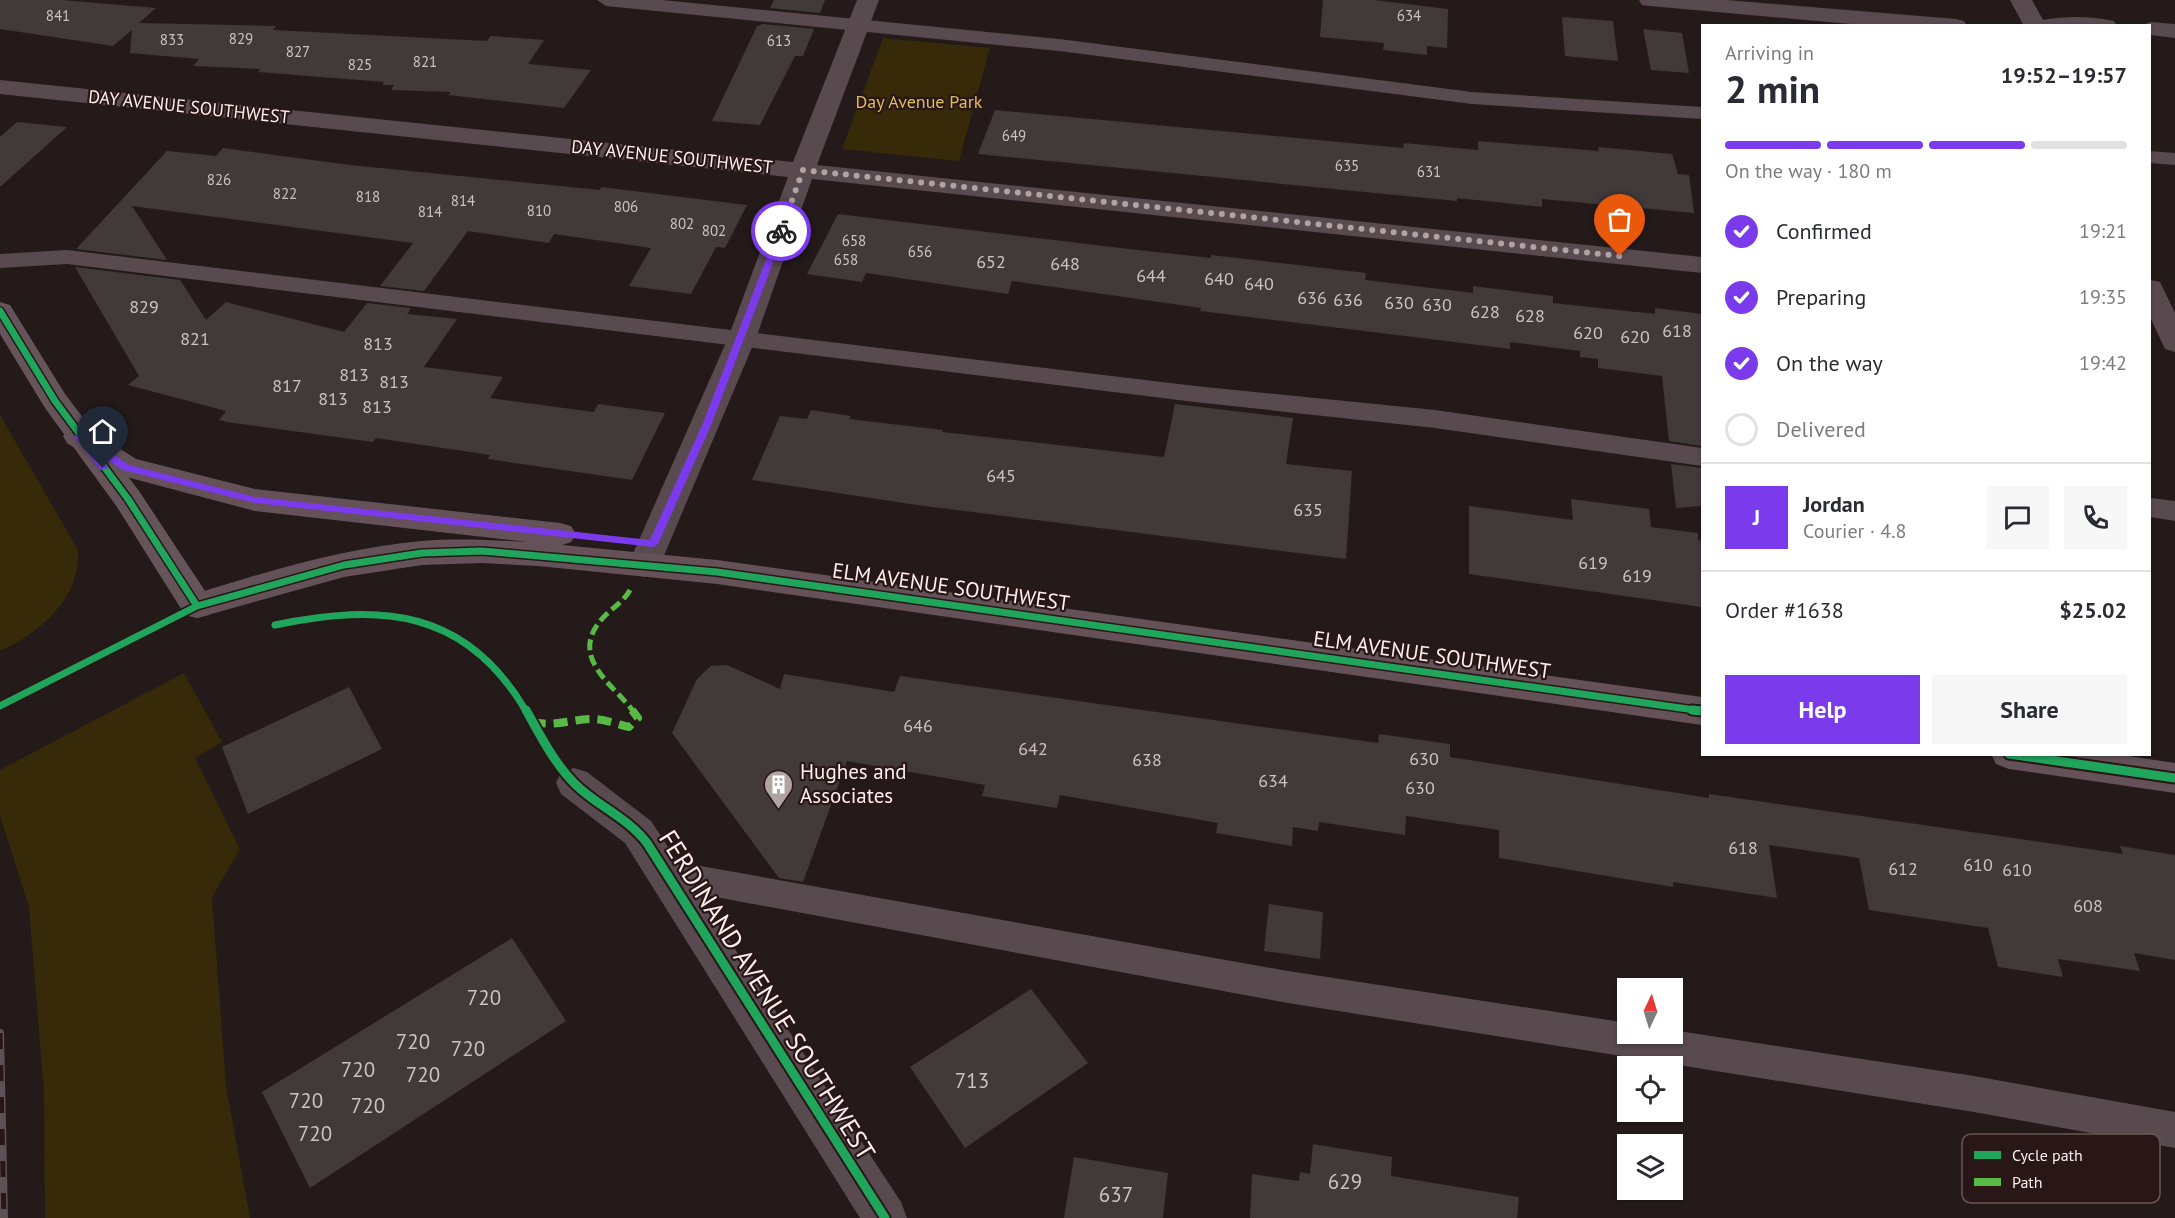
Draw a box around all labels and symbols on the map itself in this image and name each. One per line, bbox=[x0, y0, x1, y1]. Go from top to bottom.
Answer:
house number: 841 bbox=[46, 6, 70, 25]
house number: 634 bbox=[1397, 6, 1421, 25]
house number: 829 bbox=[229, 29, 253, 48]
house number: 833 bbox=[160, 30, 184, 49]
house number: 613 bbox=[767, 31, 791, 50]
house number: 827 bbox=[286, 42, 310, 61]
house number: 821 bbox=[413, 52, 437, 71]
house number: 825 bbox=[348, 55, 372, 74]
street label: DAY AVENUE SOUTHWEST bbox=[87, 85, 291, 129]
park label: Day Avenue Park bbox=[856, 90, 983, 113]
house number: 649 bbox=[1002, 126, 1026, 145]
street label: DAY AVENUE SOUTHWEST bbox=[570, 135, 774, 179]
house number: 635 bbox=[1335, 156, 1359, 175]
house number: 631 bbox=[1417, 162, 1441, 181]
house number: 826 bbox=[207, 170, 231, 189]
house number: 822 bbox=[273, 184, 297, 203]
house number: 818 bbox=[356, 187, 380, 206]
house number: 814 bbox=[451, 191, 475, 210]
pin bbox=[1594, 194, 1645, 256]
house number: 806 bbox=[614, 197, 638, 216]
house number: 810 bbox=[527, 201, 551, 220]
courier bbox=[751, 201, 811, 261]
house number: 814 bbox=[418, 202, 442, 221]
house number: 802 bbox=[670, 214, 694, 233]
house number: 802 bbox=[702, 221, 726, 240]
house number: 658 bbox=[842, 231, 866, 250]
house number: 656 bbox=[908, 242, 932, 261]
house number: 658 bbox=[834, 250, 858, 269]
house number: 652 bbox=[976, 250, 1006, 273]
house number: 648 bbox=[1050, 252, 1080, 275]
house number: 644 bbox=[1136, 264, 1166, 287]
house number: 640 bbox=[1204, 267, 1234, 290]
house number: 640 bbox=[1244, 272, 1274, 295]
house number: 636 bbox=[1297, 286, 1327, 309]
house number: 636 bbox=[1333, 288, 1363, 311]
house number: 630 bbox=[1384, 291, 1414, 314]
house number: 630 bbox=[1422, 293, 1452, 316]
house number: 829 bbox=[129, 295, 159, 318]
house number: 628 bbox=[1470, 300, 1500, 323]
house number: 628 bbox=[1515, 304, 1545, 327]
house number: 618 bbox=[1662, 319, 1692, 342]
house number: 620 bbox=[1573, 321, 1603, 344]
house number: 620 bbox=[1620, 325, 1650, 348]
house number: 821 bbox=[180, 327, 210, 350]
house number: 813 bbox=[363, 332, 393, 355]
house number: 813 bbox=[339, 363, 369, 386]
house number: 813 bbox=[379, 370, 409, 393]
house number: 817 bbox=[272, 374, 302, 397]
house number: 813 bbox=[318, 387, 348, 410]
house number: 813 bbox=[362, 395, 392, 418]
pin bbox=[77, 406, 128, 468]
house number: 645 bbox=[986, 464, 1016, 487]
house number: 635 bbox=[1293, 498, 1323, 521]
house number: 619 bbox=[1578, 551, 1608, 574]
street label: ELM AVENUE SOUTHWEST bbox=[831, 556, 1072, 617]
house number: 619 bbox=[1622, 564, 1652, 587]
street label: ELM AVENUE SOUTHWEST bbox=[1312, 624, 1553, 685]
house number: 646 bbox=[903, 714, 933, 737]
house number: 642 bbox=[1018, 737, 1048, 760]
house number: 630 bbox=[1409, 747, 1439, 770]
house number: 638 bbox=[1132, 748, 1162, 771]
place label: Hughes and Associates bbox=[800, 758, 907, 809]
building icon: Hughes and Associates bbox=[763, 768, 795, 810]
house number: 634 bbox=[1258, 769, 1288, 792]
house number: 630 bbox=[1405, 776, 1435, 799]
street label: FERDINAND AVENUE SOUTHWEST bbox=[652, 824, 883, 1166]
house number: 618 bbox=[1728, 836, 1758, 859]
house number: 610 bbox=[1963, 853, 1993, 876]
house number: 612 bbox=[1888, 857, 1918, 880]
house number: 610 bbox=[2002, 858, 2032, 881]
house number: 608 bbox=[2073, 894, 2103, 917]
north arrow bbox=[1617, 978, 1683, 1044]
house number: 720 bbox=[467, 984, 501, 1011]
house number: 720 bbox=[396, 1028, 430, 1055]
house number: 720 bbox=[451, 1035, 485, 1062]
house number: 720 bbox=[341, 1056, 375, 1083]
house number: 720 bbox=[406, 1061, 440, 1088]
house number: 713 bbox=[955, 1067, 989, 1094]
house number: 720 bbox=[289, 1087, 323, 1114]
house number: 720 bbox=[351, 1092, 385, 1119]
house number: 720 bbox=[298, 1120, 332, 1147]
legend bbox=[1962, 1134, 2160, 1203]
text: Cycle path bbox=[2012, 1145, 2083, 1165]
house number: 629 bbox=[1328, 1168, 1362, 1195]
text: Path bbox=[2012, 1172, 2043, 1192]
house number: 637 bbox=[1099, 1181, 1133, 1208]

